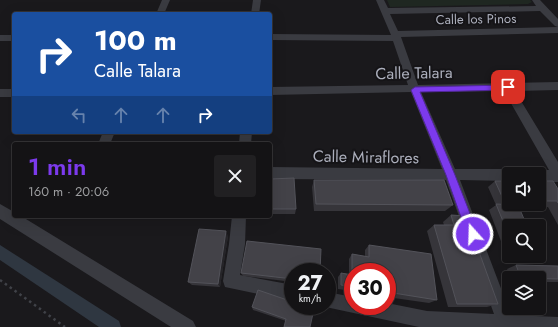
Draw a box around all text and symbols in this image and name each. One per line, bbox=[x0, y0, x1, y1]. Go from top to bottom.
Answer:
street label: Calle los Pinos bbox=[436, 9, 516, 29]
text: 100 m bbox=[94, 20, 177, 61]
icon: right bbox=[28, 28, 80, 80]
text: Calle Talara bbox=[94, 58, 181, 84]
street label: Calle Talara bbox=[375, 61, 453, 85]
pin bbox=[491, 70, 525, 104]
icon: arrive bbox=[497, 76, 519, 98]
icon: left bbox=[68, 104, 90, 126]
icon: ahead bbox=[110, 104, 132, 126]
icon: ahead bbox=[152, 104, 174, 126]
icon: right bbox=[194, 104, 216, 126]
street label: Calle Miraflores bbox=[313, 145, 419, 169]
text: 1 min bbox=[28, 149, 86, 184]
button: close bbox=[214, 155, 256, 197]
map controls bbox=[502, 167, 546, 315]
button: sound bbox=[502, 167, 546, 211]
text: 160 m · 20:06 bbox=[28, 182, 109, 201]
position arrow bbox=[452, 213, 494, 255]
button: search bbox=[502, 219, 546, 263]
speed limit sign: 30 bbox=[344, 263, 396, 315]
text: 27 bbox=[297, 269, 323, 298]
button: layers bbox=[502, 271, 546, 315]
text: km/h bbox=[299, 291, 321, 306]

